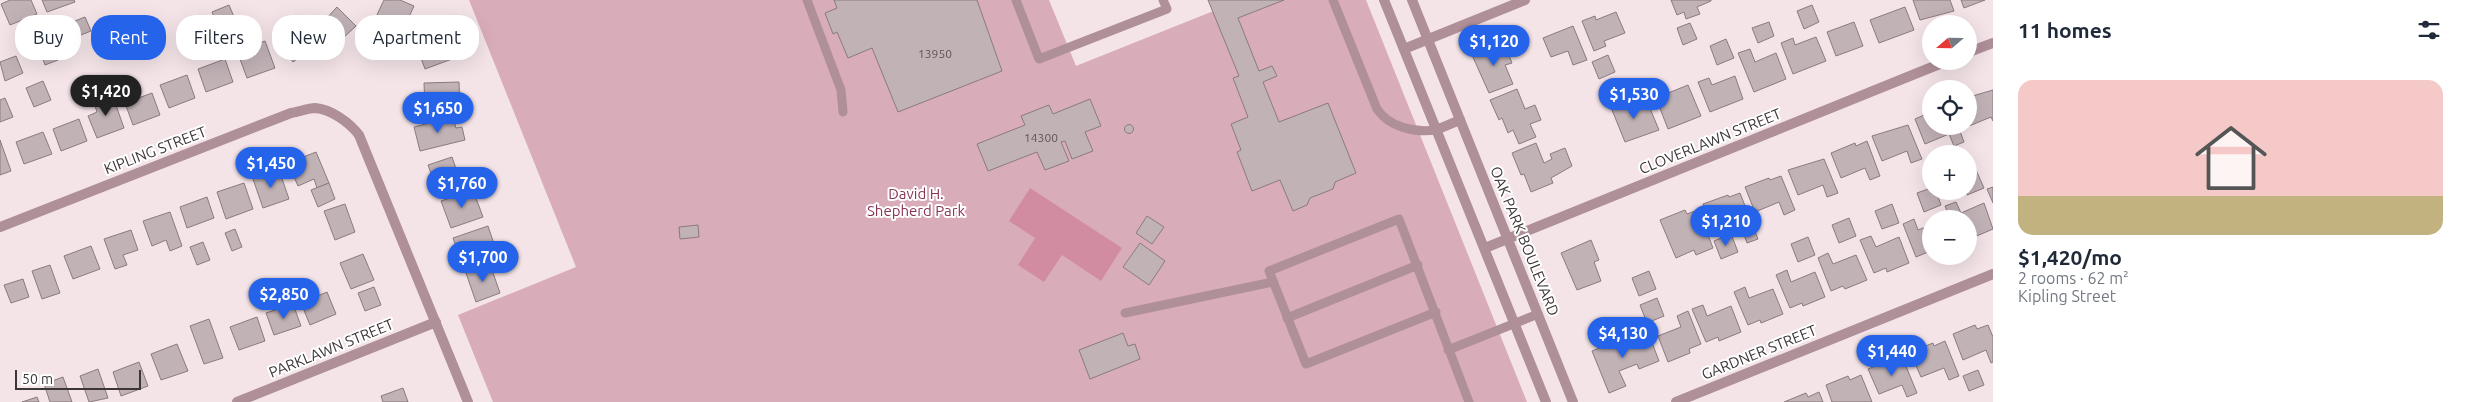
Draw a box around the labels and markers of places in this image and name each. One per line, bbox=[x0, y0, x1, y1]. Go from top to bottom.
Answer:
pin: $1,120 bbox=[1453, 24, 1535, 67]
pin: $1,420 bbox=[65, 74, 147, 117]
pin: $1,530 bbox=[1593, 78, 1675, 120]
pin: $1,650 bbox=[397, 92, 479, 134]
pin: $1,450 bbox=[230, 146, 312, 189]
pin: $1,760 bbox=[421, 166, 503, 209]
pin: $1,210 bbox=[1685, 204, 1767, 247]
pin: $1,700 bbox=[442, 240, 524, 283]
pin: $2,850 bbox=[243, 278, 325, 320]
pin: $4,130 bbox=[1582, 316, 1664, 359]
pin: $1,440 bbox=[1851, 334, 1933, 377]

